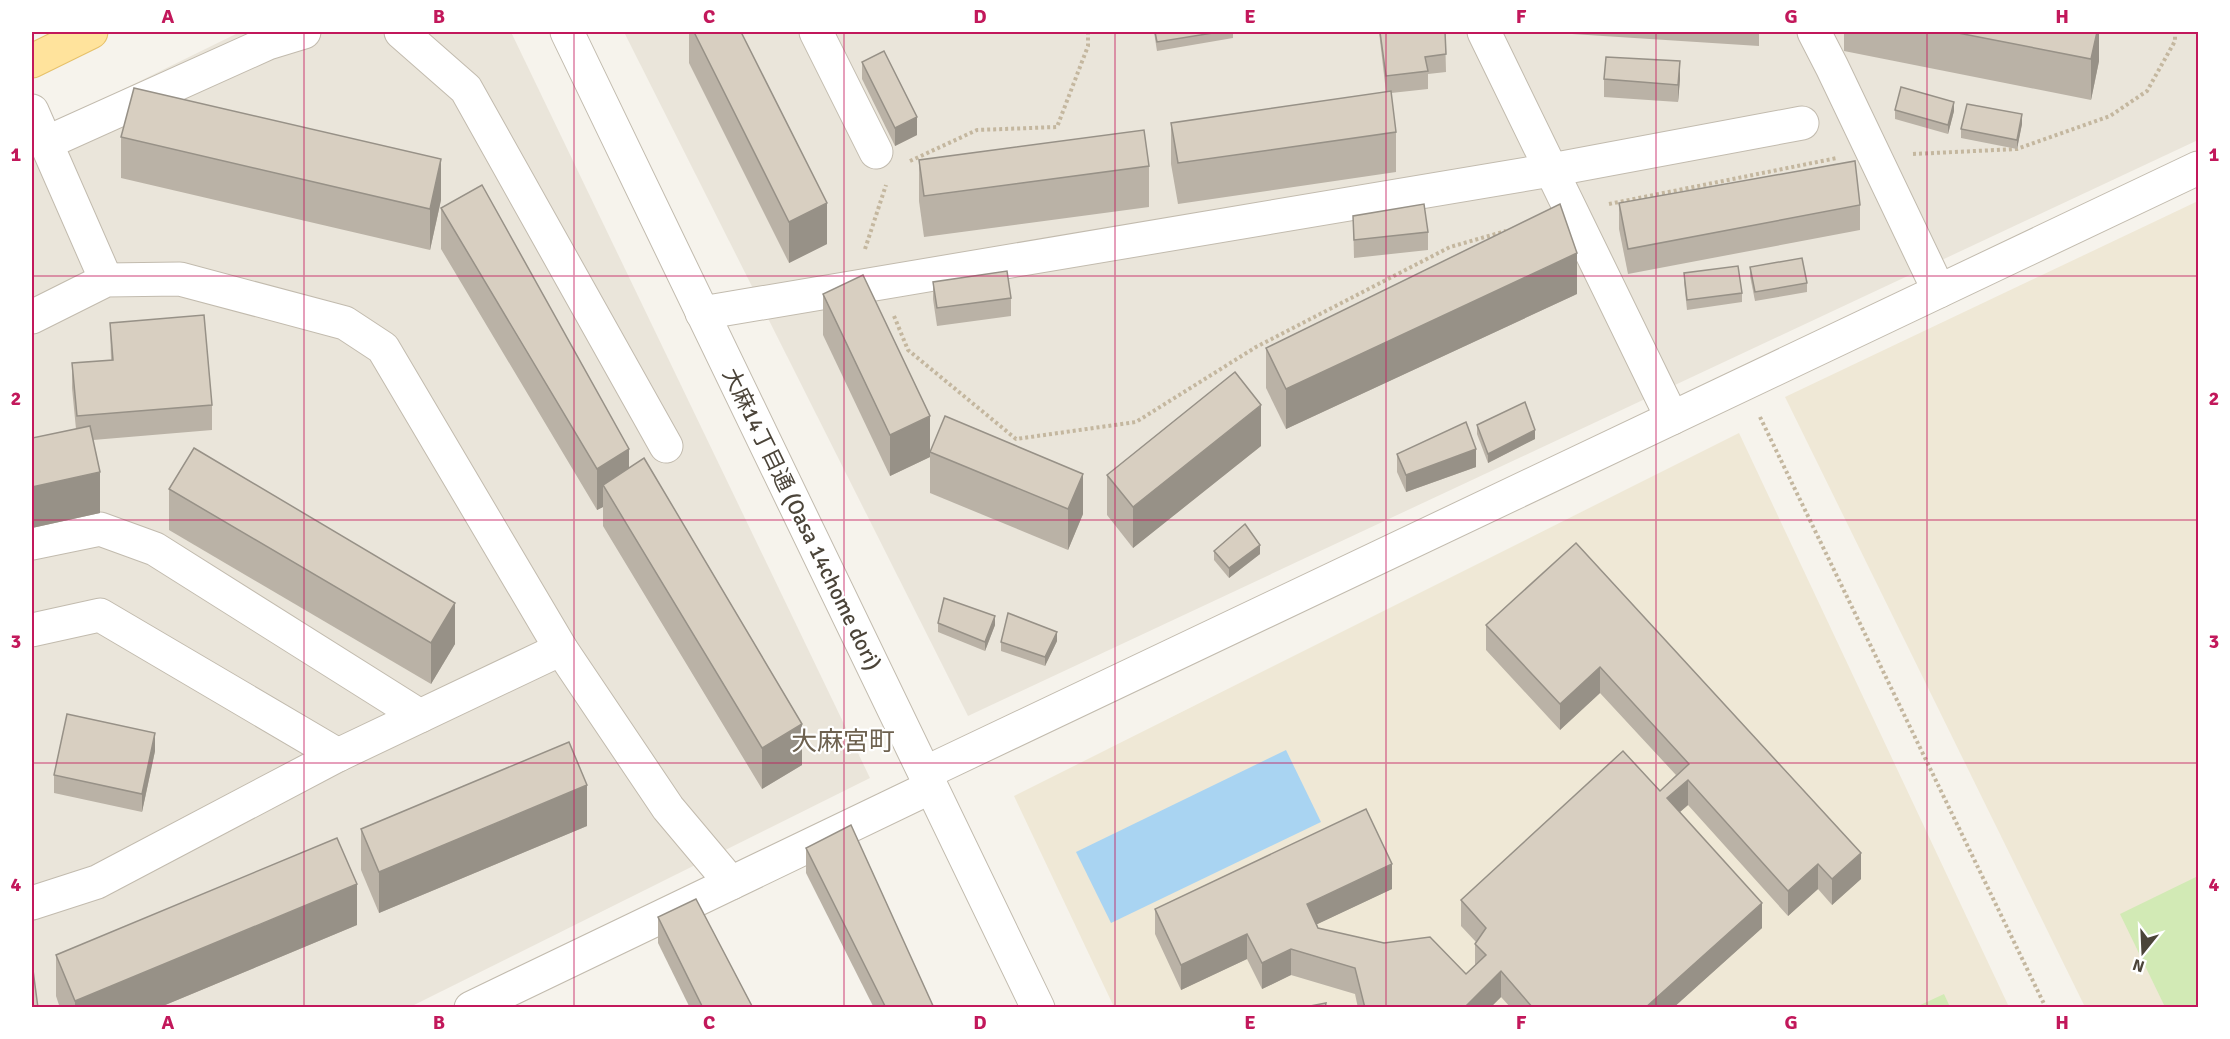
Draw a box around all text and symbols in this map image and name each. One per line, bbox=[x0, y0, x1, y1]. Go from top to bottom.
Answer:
text: A bbox=[162, 4, 175, 29]
text: B bbox=[433, 4, 445, 29]
text: C bbox=[703, 4, 715, 29]
text: D bbox=[973, 4, 987, 29]
text: E bbox=[1244, 4, 1256, 29]
text: F bbox=[1516, 4, 1527, 29]
text: G bbox=[1784, 4, 1798, 29]
text: H bbox=[2055, 4, 2069, 29]
text: 1 bbox=[11, 142, 22, 167]
text: 1 bbox=[2209, 142, 2220, 167]
street label: 大麻14丁目通 (Oasa 14chome dori) bbox=[717, 364, 887, 674]
text: 2 bbox=[11, 386, 21, 411]
text: 2 bbox=[2209, 386, 2219, 411]
text: 3 bbox=[11, 629, 21, 654]
text: 3 bbox=[2209, 629, 2219, 654]
district label: 大麻宮町 bbox=[791, 726, 895, 758]
text: 4 bbox=[11, 872, 22, 897]
text: 4 bbox=[2209, 872, 2220, 897]
north arrow bbox=[2113, 922, 2173, 982]
text: N bbox=[2130, 954, 2147, 977]
text: A bbox=[162, 1010, 175, 1035]
text: B bbox=[433, 1010, 445, 1035]
text: C bbox=[703, 1010, 715, 1035]
text: D bbox=[973, 1010, 987, 1035]
text: E bbox=[1244, 1010, 1256, 1035]
text: F bbox=[1516, 1010, 1527, 1035]
text: G bbox=[1784, 1010, 1798, 1035]
text: H bbox=[2055, 1010, 2069, 1035]

